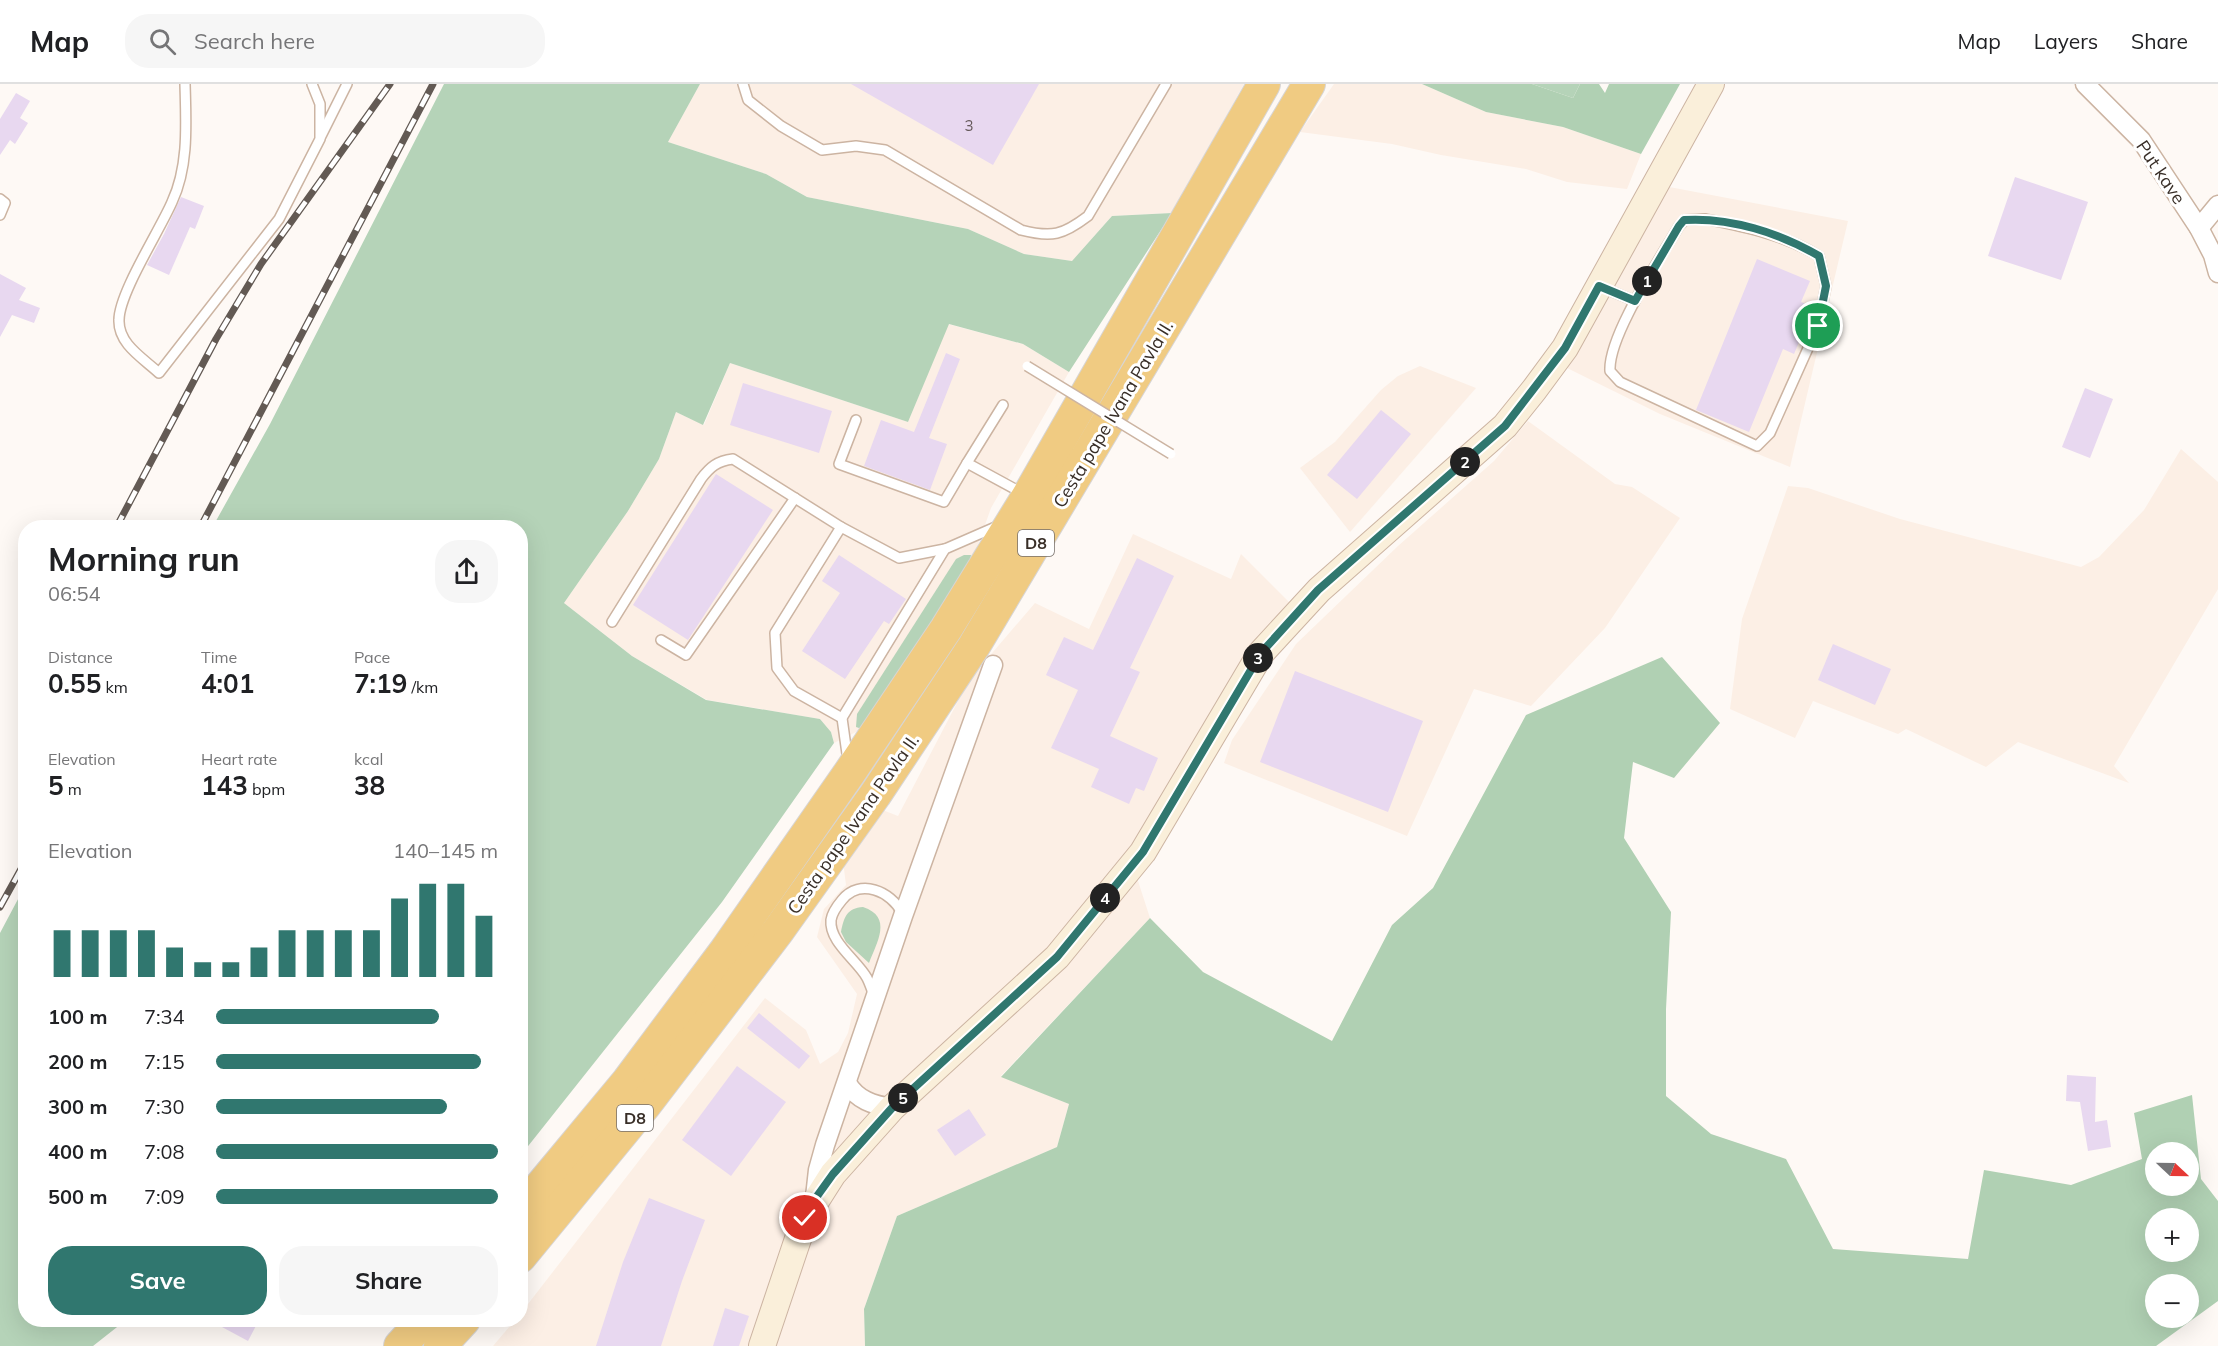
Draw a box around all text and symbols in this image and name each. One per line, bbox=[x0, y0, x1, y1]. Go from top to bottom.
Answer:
search box bbox=[125, 14, 545, 68]
text: Map bbox=[30, 24, 89, 59]
icon: search bbox=[146, 25, 179, 58]
text: Search here bbox=[194, 27, 315, 55]
text: Map bbox=[1958, 28, 2001, 54]
text: Layers bbox=[2034, 28, 2098, 54]
text: Share bbox=[2131, 28, 2188, 54]
house number: 3 bbox=[964, 116, 974, 135]
street label: Put kave bbox=[2131, 136, 2191, 208]
pin: 1 bbox=[1632, 266, 1662, 296]
text: 1 bbox=[1642, 271, 1652, 291]
pin bbox=[1792, 300, 1843, 351]
icon: arrive bbox=[1801, 309, 1834, 342]
street label: Cesta pape Ivana Pavla II. bbox=[1048, 316, 1178, 512]
pin: 2 bbox=[1450, 447, 1480, 477]
text: 2 bbox=[1460, 452, 1470, 472]
road number: D8 bbox=[1018, 530, 1054, 556]
text: Morning run bbox=[48, 538, 240, 579]
button: share bbox=[435, 540, 498, 603]
text: 06:54 bbox=[48, 581, 101, 606]
pin: 3 bbox=[1243, 643, 1273, 673]
text: Distance bbox=[48, 647, 113, 667]
text: Time bbox=[201, 647, 237, 667]
text: Pace bbox=[354, 647, 390, 667]
text: 3 bbox=[1253, 648, 1263, 668]
text: 0.55 bbox=[48, 667, 101, 700]
text: 4:01 bbox=[201, 667, 254, 700]
text: 7:19 bbox=[354, 667, 407, 700]
text: km bbox=[101, 677, 128, 697]
text: /km bbox=[407, 677, 438, 697]
street label: Cesta pape Ivana Pavla II. bbox=[782, 729, 924, 919]
text: Elevation bbox=[48, 749, 116, 769]
text: Heart rate bbox=[201, 749, 277, 769]
text: kcal bbox=[354, 749, 383, 769]
text: 5 bbox=[48, 769, 64, 802]
text: 143 bbox=[201, 769, 248, 802]
text: 38 bbox=[354, 769, 385, 802]
text: m bbox=[64, 779, 82, 799]
text: bpm bbox=[248, 779, 285, 799]
text: Elevation bbox=[48, 838, 133, 863]
text: 140–145 m bbox=[393, 838, 498, 863]
pin: 4 bbox=[1090, 883, 1120, 913]
text: 4 bbox=[1100, 888, 1110, 908]
text: 100 m bbox=[48, 1004, 107, 1029]
text: 7:34 bbox=[144, 1004, 185, 1029]
text: 200 m bbox=[48, 1049, 107, 1074]
text: 7:15 bbox=[144, 1049, 185, 1074]
pin: 5 bbox=[888, 1083, 918, 1113]
text: 5 bbox=[898, 1088, 908, 1108]
text: 300 m bbox=[48, 1094, 107, 1119]
text: 7:30 bbox=[144, 1094, 185, 1119]
road number: D8 bbox=[617, 1105, 653, 1131]
text: 400 m bbox=[48, 1139, 107, 1164]
text: 7:08 bbox=[144, 1139, 185, 1164]
north arrow bbox=[2145, 1142, 2199, 1196]
map controls bbox=[2145, 1142, 2199, 1328]
text: 500 m bbox=[48, 1184, 107, 1209]
text: 7:09 bbox=[144, 1184, 185, 1209]
pin bbox=[779, 1192, 830, 1243]
icon: check bbox=[788, 1201, 821, 1234]
button: + bbox=[2145, 1208, 2199, 1262]
button: Save bbox=[48, 1246, 267, 1315]
button: Share bbox=[279, 1246, 498, 1315]
button: − bbox=[2145, 1274, 2199, 1328]

